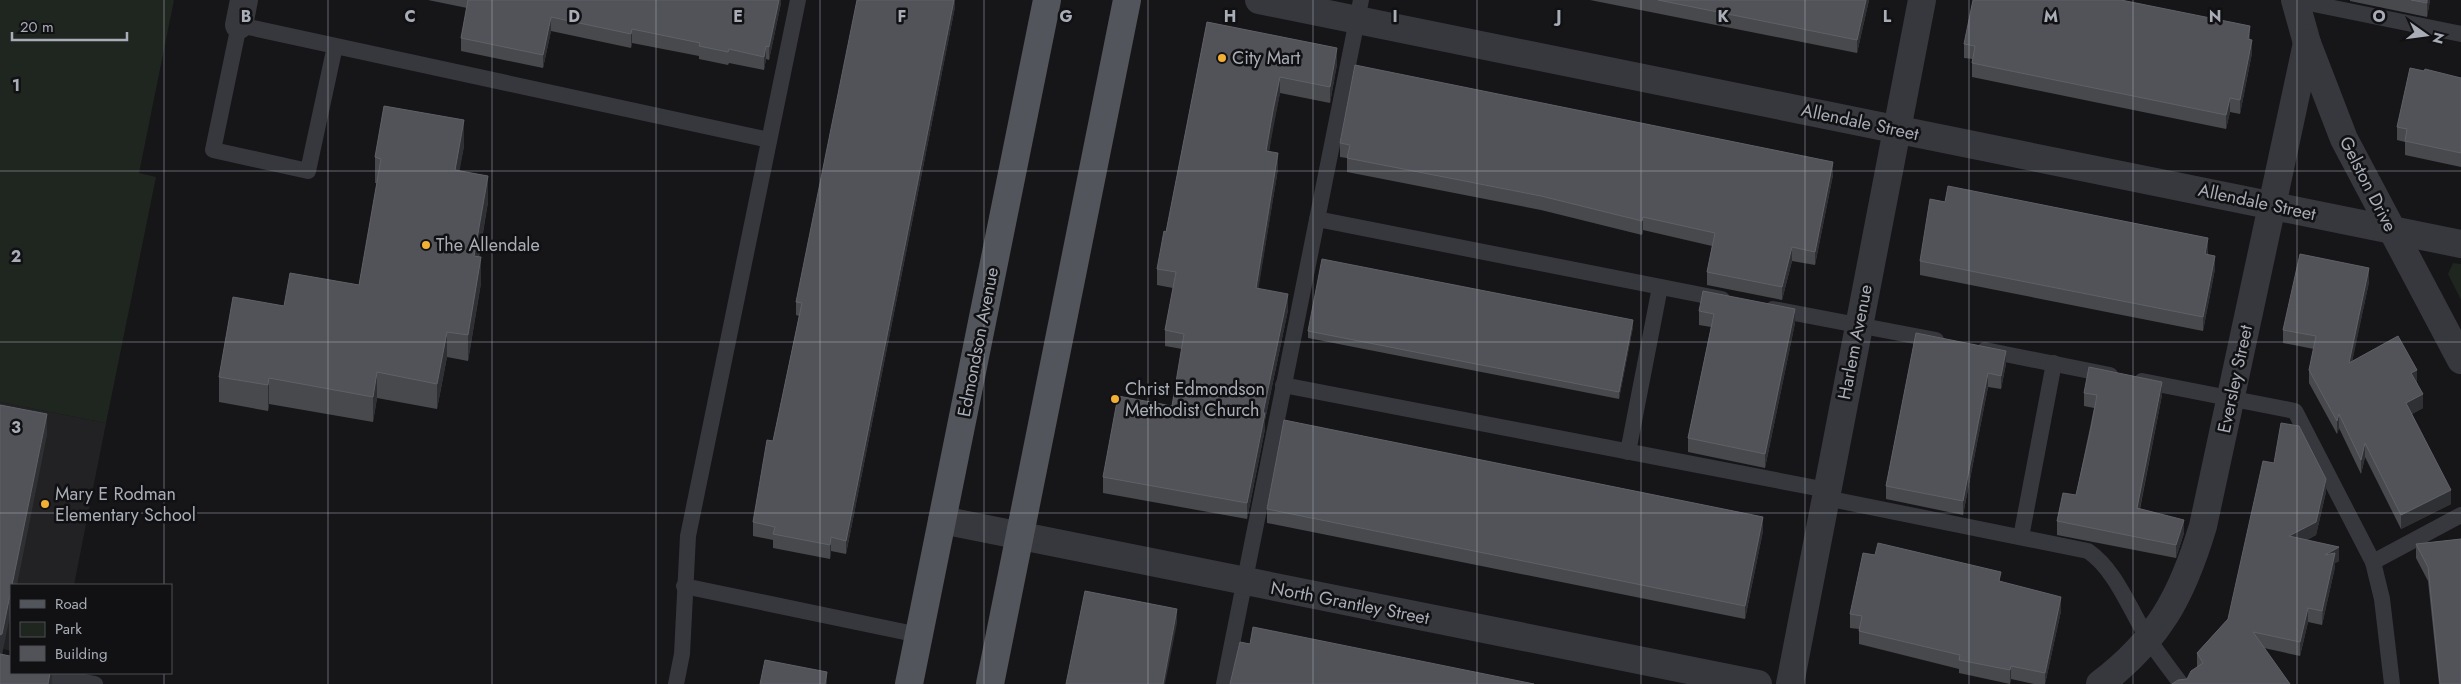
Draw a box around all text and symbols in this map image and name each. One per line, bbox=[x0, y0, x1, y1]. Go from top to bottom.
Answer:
text: B bbox=[241, 5, 251, 28]
text: C bbox=[404, 5, 416, 28]
text: D bbox=[568, 5, 580, 28]
text: E bbox=[733, 5, 743, 28]
text: F bbox=[898, 5, 906, 28]
text: G bbox=[1059, 5, 1073, 28]
text: H bbox=[1224, 5, 1236, 28]
text: I bbox=[1392, 5, 1398, 28]
text: J bbox=[1553, 5, 1562, 28]
text: K bbox=[1717, 5, 1729, 28]
text: L bbox=[1883, 5, 1892, 28]
text: M bbox=[2044, 5, 2058, 28]
text: N bbox=[2209, 5, 2221, 28]
text: O bbox=[2372, 5, 2386, 28]
scale bar bbox=[12, 10, 128, 42]
north arrow bbox=[2401, 10, 2451, 60]
text: 20 m bbox=[20, 16, 54, 38]
text: N bbox=[2428, 30, 2450, 46]
place label: City Mart bbox=[1232, 45, 1301, 71]
marker: City Mart bbox=[1216, 52, 1228, 64]
text: 1 bbox=[12, 74, 20, 97]
street label: Allendale Street bbox=[1799, 97, 1922, 147]
street label: Gelston Drive bbox=[2333, 132, 2403, 236]
street label: Allendale Street bbox=[2196, 177, 2319, 227]
place label: The Allendale bbox=[436, 232, 540, 258]
marker: The Allendale bbox=[420, 239, 432, 251]
text: 2 bbox=[11, 245, 21, 268]
street label: Edmondson Avenue bbox=[951, 265, 1005, 419]
street label: Harlem Avenue bbox=[1831, 282, 1879, 402]
street label: Eversley Street bbox=[2211, 322, 2259, 435]
place label: Christ Edmondson Methodist Church bbox=[1125, 376, 1265, 423]
marker: Christ Edmondson Methodist Church bbox=[1109, 393, 1121, 405]
text: 3 bbox=[11, 416, 21, 439]
place label: Mary E Rodman Elementary School bbox=[55, 481, 196, 528]
marker: Mary E Rodman Elementary School bbox=[39, 498, 51, 510]
street label: North Grantley Street bbox=[1268, 575, 1432, 631]
legend bbox=[10, 584, 172, 674]
text: Road bbox=[55, 593, 87, 615]
text: Park bbox=[55, 618, 82, 640]
text: Building bbox=[55, 643, 107, 665]

